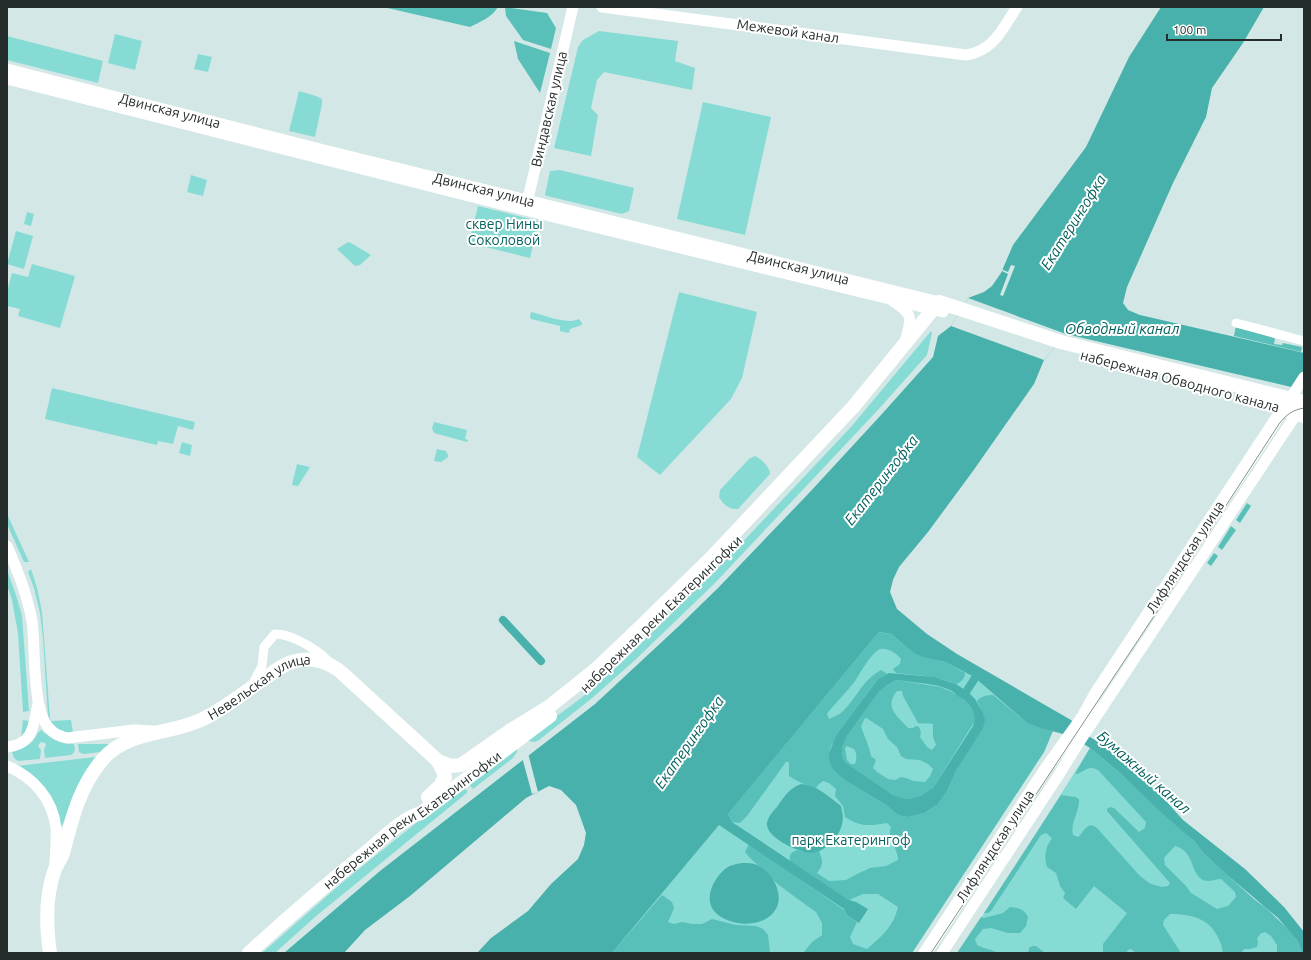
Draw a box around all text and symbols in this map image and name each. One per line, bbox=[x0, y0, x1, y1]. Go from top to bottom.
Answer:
street label: Межевой канал bbox=[736, 16, 840, 46]
scale bar bbox=[1167, 16, 1281, 42]
text: 100 m bbox=[1173, 23, 1206, 36]
street label: Виндавская улица bbox=[528, 49, 570, 169]
street label: Двинская улица bbox=[117, 90, 222, 131]
street label: Двинская улица bbox=[432, 169, 536, 210]
water label: Екатерингофка bbox=[1037, 171, 1109, 273]
park label: сквер Нины Соколовой bbox=[465, 216, 543, 248]
street label: Двинская улица bbox=[746, 247, 851, 288]
water label: Обводный канал bbox=[1065, 320, 1179, 337]
street label: набережная Обводного канала bbox=[1079, 347, 1281, 415]
water label: Екатерингофка bbox=[841, 432, 921, 528]
street label: Лифляндская улица bbox=[1143, 498, 1227, 616]
street label: набережная реки Екатерингофки bbox=[577, 532, 745, 696]
street label: Невельская улица bbox=[205, 651, 311, 723]
water label: Екатерингофка bbox=[651, 693, 727, 791]
water label: Бумажный канал bbox=[1094, 727, 1194, 817]
street label: набережная реки Екатерингофки bbox=[320, 748, 504, 892]
street label: Лифляндская улица bbox=[953, 787, 1037, 905]
park label: парк Екатерингоф bbox=[791, 832, 911, 848]

